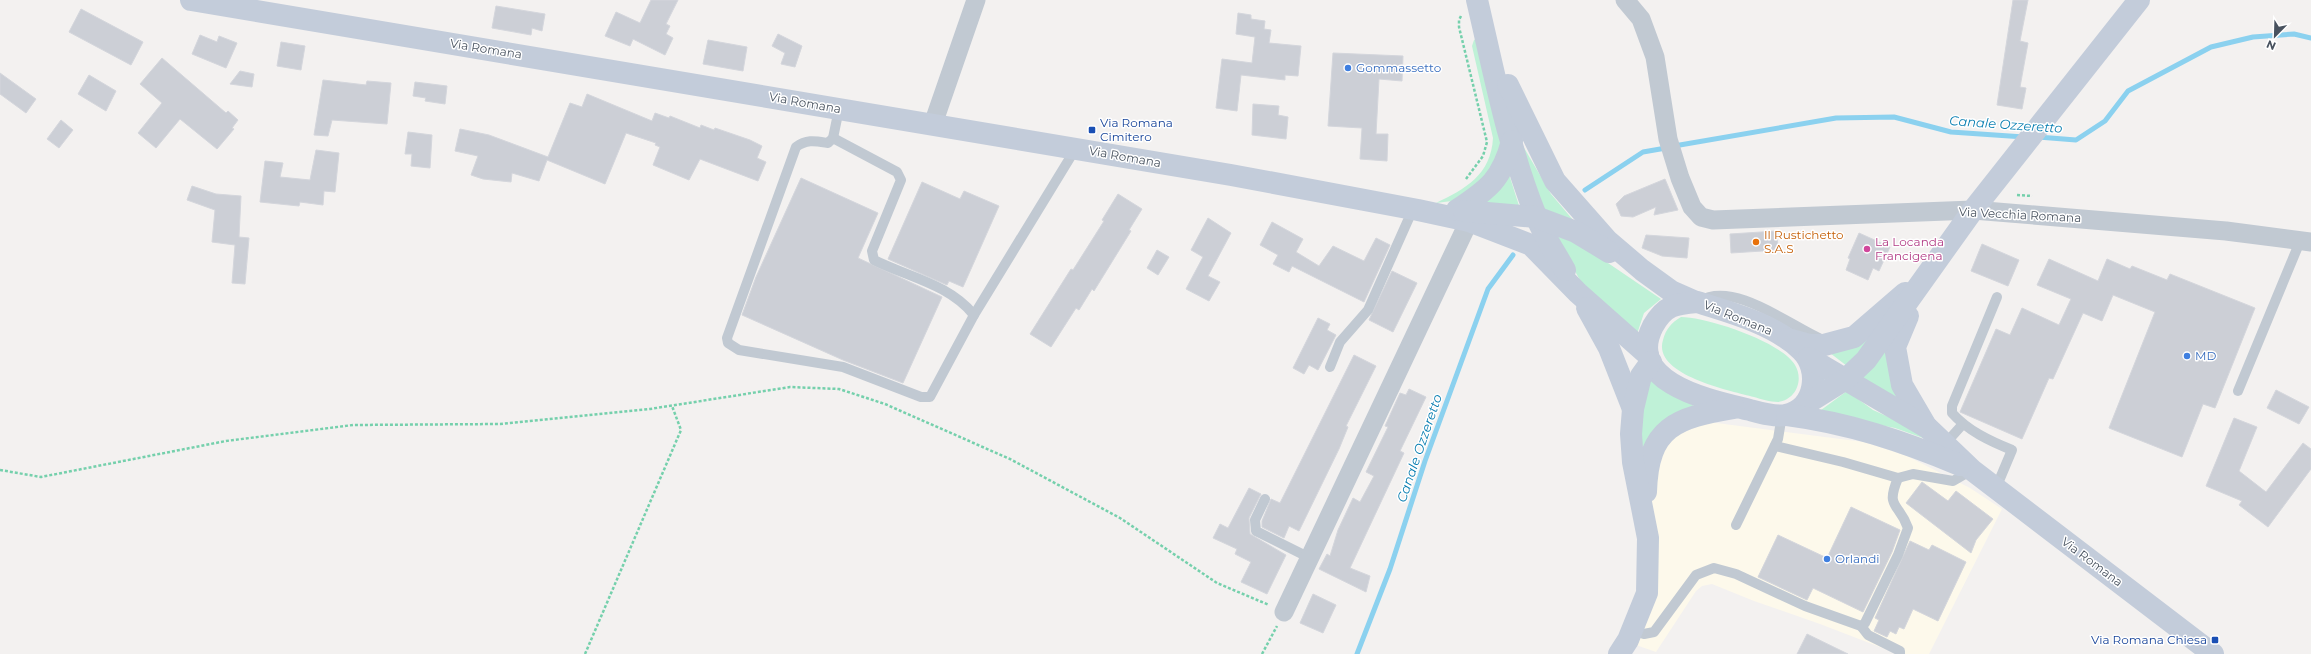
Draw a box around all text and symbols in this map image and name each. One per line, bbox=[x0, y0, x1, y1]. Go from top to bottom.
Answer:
north arrow bbox=[2255, 16, 2295, 56]
street label: Via Romana bbox=[449, 35, 523, 62]
text: N bbox=[2264, 37, 2278, 53]
place label: Gommassetto bbox=[1356, 60, 1441, 75]
marker: Gommassetto bbox=[1343, 63, 1353, 73]
street label: Via Romana bbox=[768, 89, 842, 116]
water label: Canale Ozzeretto bbox=[1949, 112, 2063, 136]
place label: Via Romana Cimitero bbox=[1100, 115, 1173, 144]
marker: Via Romana Cimitero bbox=[1087, 125, 1097, 135]
street label: Via Romana bbox=[1088, 143, 1162, 170]
street label: Via Vecchia Romana bbox=[1958, 204, 2082, 225]
place label: Il Rustichetto S.A.S bbox=[1764, 227, 1844, 256]
place label: La Locanda Francigena bbox=[1875, 234, 1944, 263]
marker: Il Rustichetto S.A.S bbox=[1751, 237, 1761, 247]
marker: La Locanda Francigena bbox=[1862, 244, 1872, 254]
street label: Via Romana bbox=[1702, 297, 1775, 338]
place label: MD bbox=[2195, 348, 2216, 363]
marker: MD bbox=[2182, 351, 2192, 361]
water label: Canale Ozzeretto bbox=[1393, 392, 1445, 504]
street label: Via Romana bbox=[2059, 534, 2126, 590]
place label: Orlandi bbox=[1835, 551, 1880, 566]
marker: Orlandi bbox=[1822, 554, 1832, 564]
place label: Via Romana Chiesa bbox=[2091, 632, 2207, 647]
marker: Via Romana Chiesa bbox=[2210, 635, 2220, 645]

